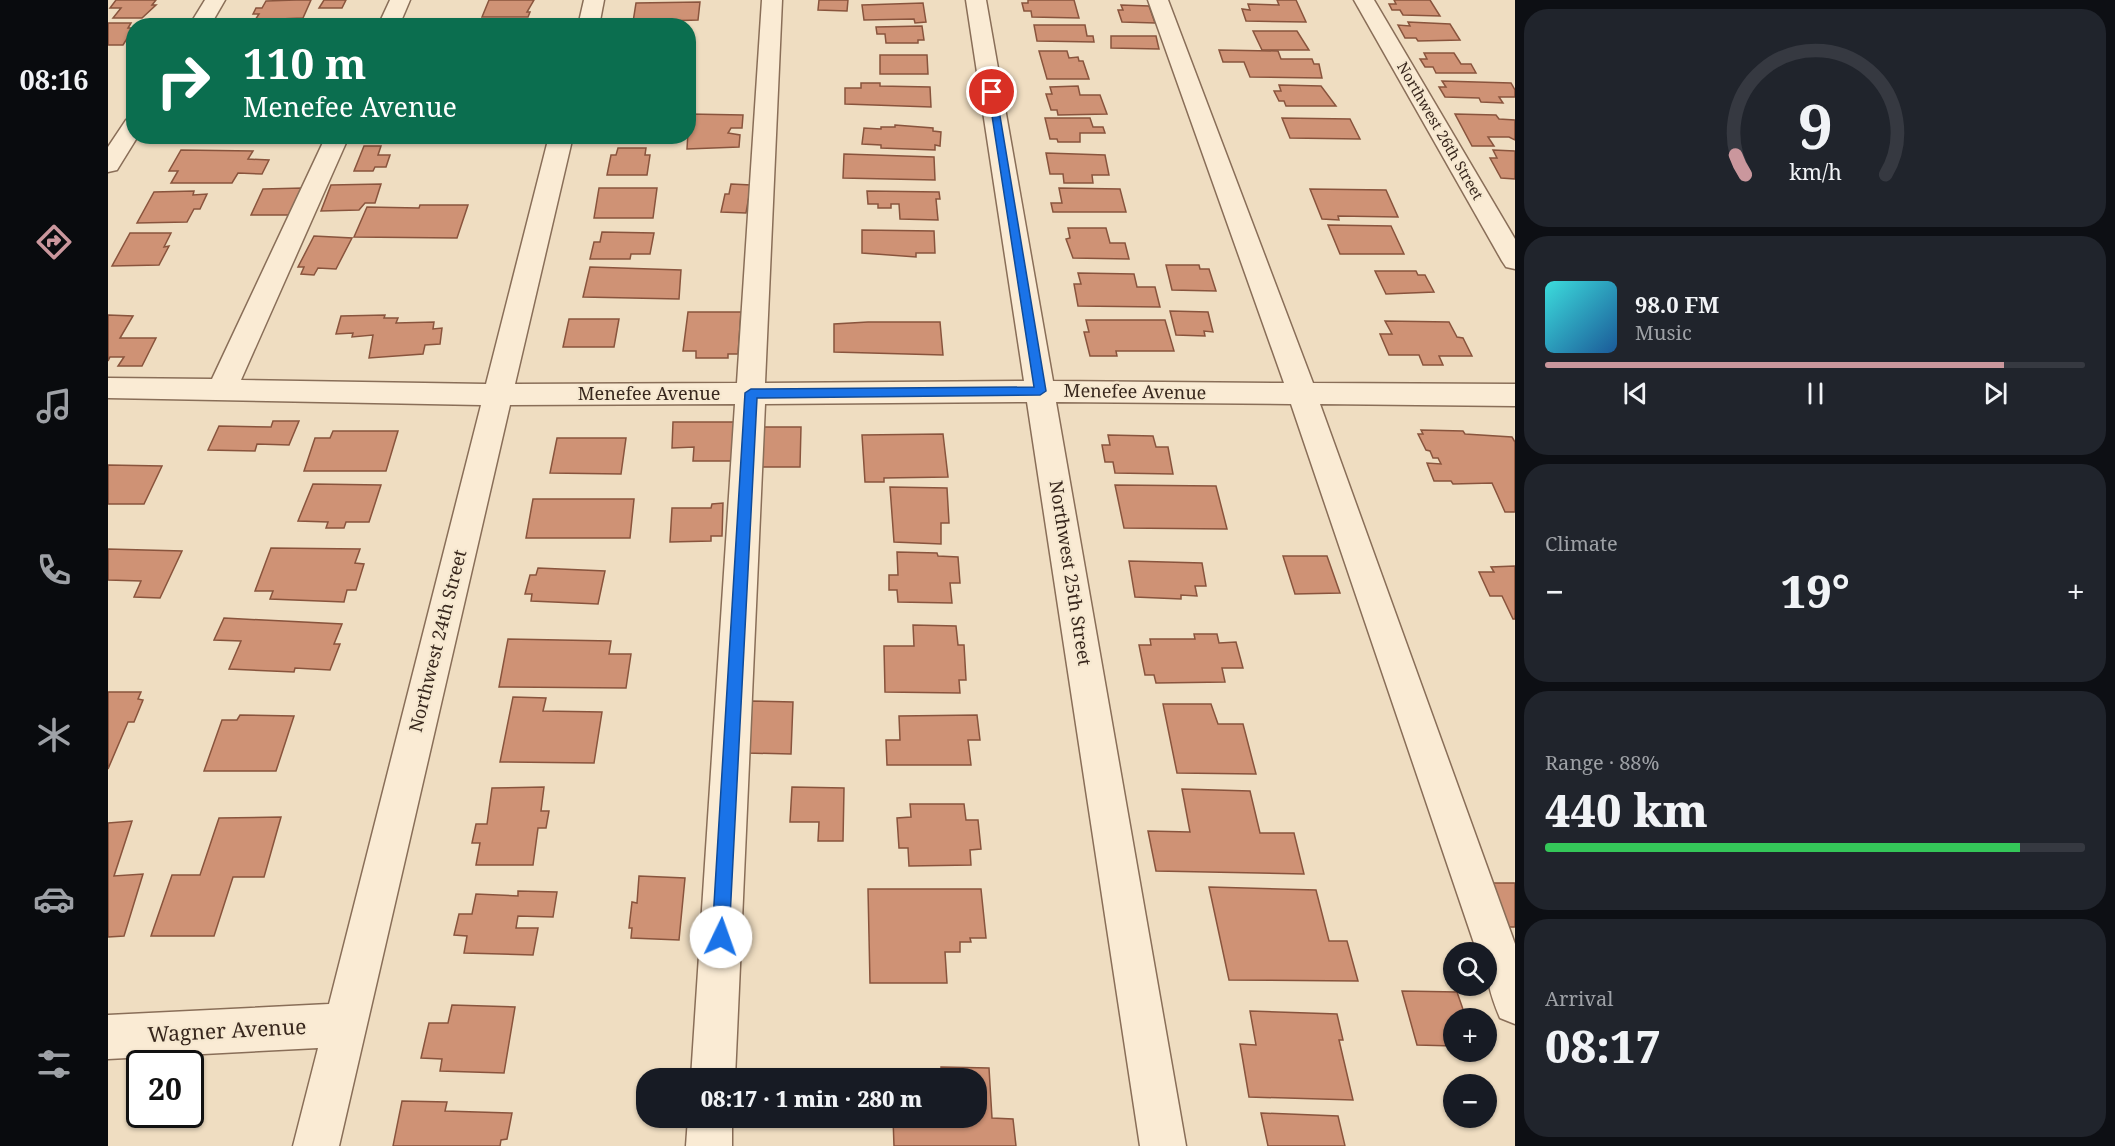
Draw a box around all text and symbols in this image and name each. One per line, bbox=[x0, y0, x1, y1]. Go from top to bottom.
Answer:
text: 110 m bbox=[243, 34, 367, 91]
icon: right bbox=[144, 42, 222, 120]
street label: Northwest 26th Street bbox=[1393, 58, 1489, 203]
text: 08:16 bbox=[19, 61, 89, 98]
pin bbox=[966, 66, 1017, 117]
icon: arrive bbox=[975, 75, 1008, 108]
text: 9 bbox=[1797, 82, 1833, 167]
text: Menefee Avenue bbox=[243, 88, 457, 125]
text: km/h bbox=[1789, 158, 1842, 187]
icon: directions bbox=[33, 221, 75, 263]
text: 98.0 FM bbox=[1635, 289, 1719, 319]
text: Music bbox=[1635, 319, 1692, 346]
icon: previous bbox=[1619, 377, 1652, 410]
icon: pause bbox=[1799, 377, 1832, 410]
icon: next bbox=[1979, 377, 2012, 410]
street label: Menefee Avenue bbox=[1063, 378, 1207, 404]
street label: Menefee Avenue bbox=[578, 381, 720, 405]
icon: music bbox=[33, 385, 75, 427]
street label: Northwest 25th Street bbox=[1044, 478, 1097, 667]
text: Climate bbox=[1545, 530, 1618, 557]
street label: Northwest 24th Street bbox=[403, 547, 471, 735]
icon: phone bbox=[33, 549, 75, 591]
text: 19° bbox=[1781, 560, 1850, 621]
text: − bbox=[1545, 569, 1564, 614]
text: + bbox=[2067, 569, 2085, 614]
icon: climate bbox=[33, 714, 75, 756]
text: Range · 88% bbox=[1545, 749, 1659, 776]
text: 440 km bbox=[1545, 779, 1708, 840]
icon: car bbox=[33, 878, 75, 920]
position arrow bbox=[689, 905, 753, 969]
map controls bbox=[1443, 942, 1497, 1128]
button: search bbox=[1443, 942, 1497, 996]
text: Arrival bbox=[1545, 985, 1613, 1012]
button: + bbox=[1443, 1008, 1497, 1062]
street label: Wagner Avenue bbox=[147, 1012, 307, 1048]
text: 08:17 bbox=[1545, 1015, 1661, 1076]
icon: filters bbox=[33, 1043, 75, 1085]
speed limit sign: 20 bbox=[126, 1050, 204, 1128]
button: − bbox=[1443, 1074, 1497, 1128]
text: 08:17 · 1 min · 280 m bbox=[701, 1083, 922, 1113]

